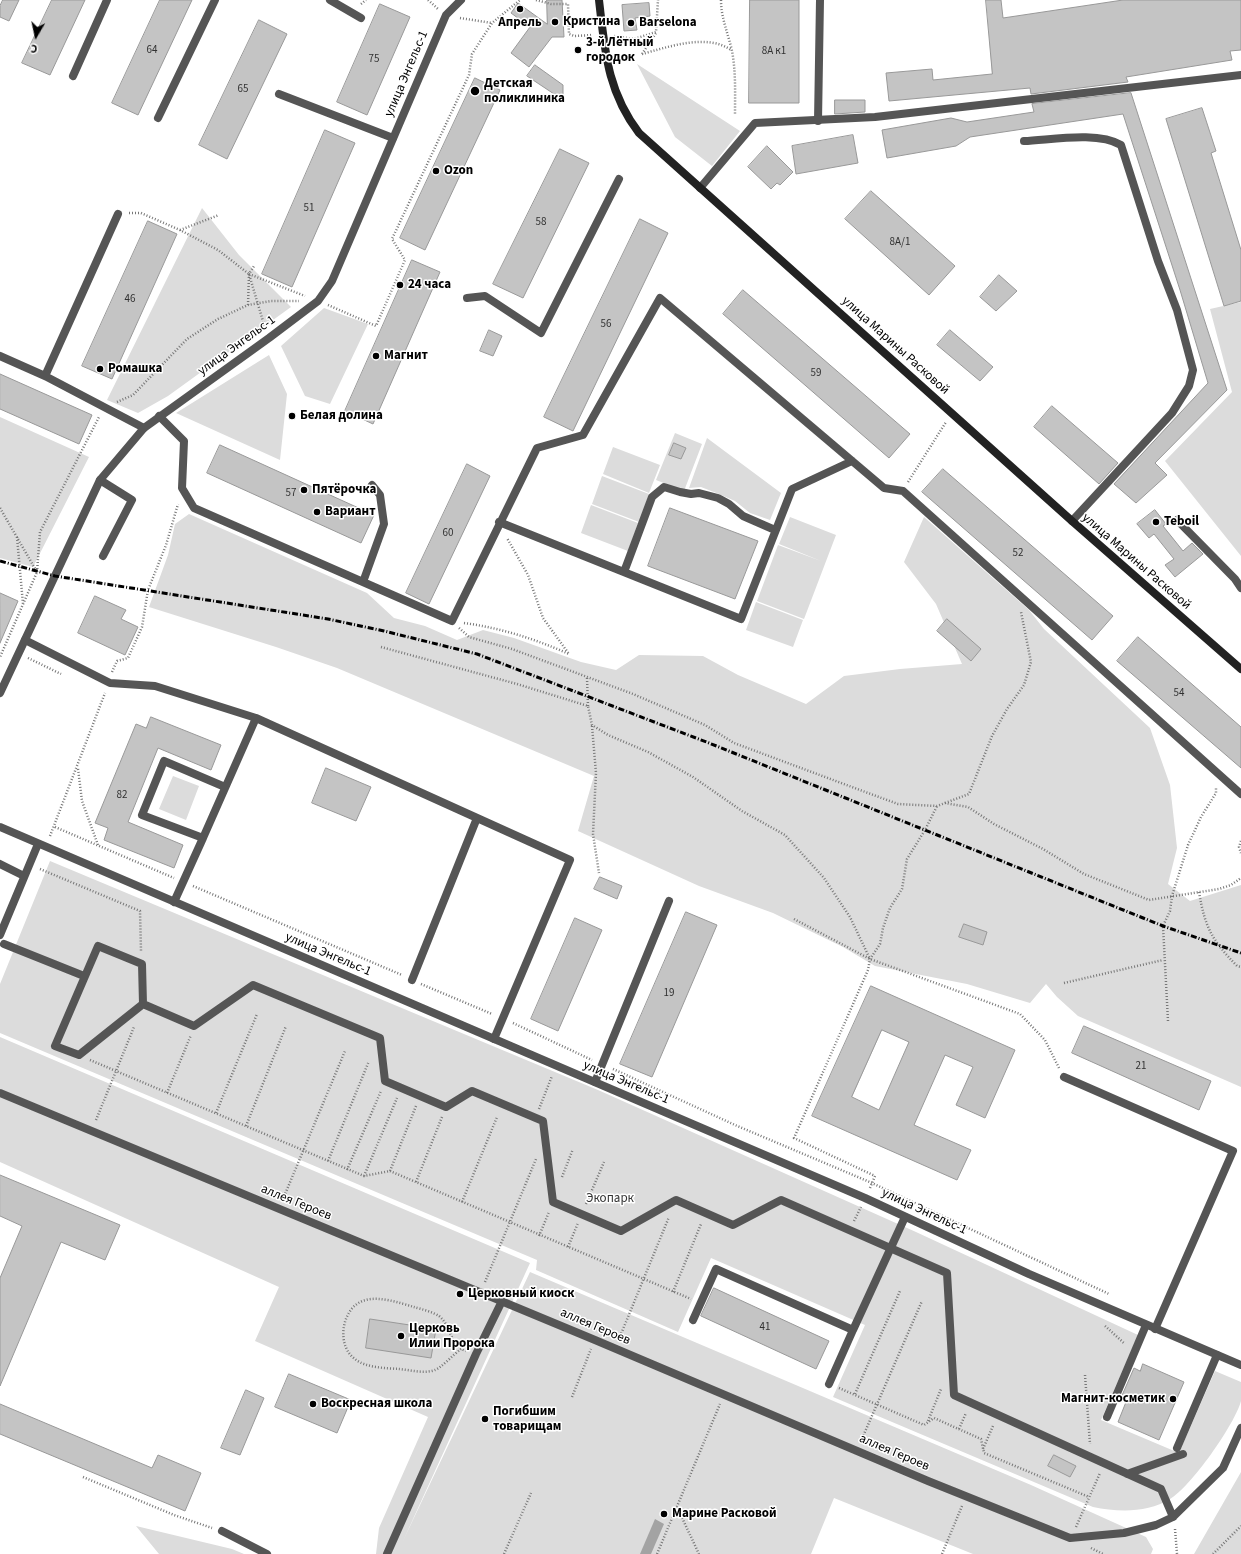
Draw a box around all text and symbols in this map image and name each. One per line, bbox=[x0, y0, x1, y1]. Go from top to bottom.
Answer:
marker: Апрель bbox=[515, 4, 525, 14]
place label: Кристина bbox=[563, 14, 620, 30]
place label: Апрель bbox=[498, 15, 542, 31]
place label: Barselona bbox=[639, 15, 696, 31]
north arrow bbox=[16, 16, 56, 56]
marker: Кристина bbox=[550, 17, 560, 27]
marker: Barselona bbox=[626, 18, 636, 28]
street label: улица Энгельс-1 bbox=[382, 29, 432, 119]
place label: 3-й Лётный городок bbox=[586, 35, 654, 66]
text: С bbox=[30, 40, 38, 56]
house number: 64 bbox=[147, 44, 157, 58]
marker: 3-й Лётный городок bbox=[573, 45, 583, 55]
house number: 8А к1 bbox=[762, 45, 786, 59]
house number: 75 bbox=[369, 53, 379, 67]
place label: Детская поликлиника bbox=[484, 76, 565, 107]
house number: 65 bbox=[238, 83, 248, 97]
marker: Детская поликлиника bbox=[469, 85, 481, 97]
place label: Ozon bbox=[444, 163, 473, 179]
marker: Ozon bbox=[431, 166, 441, 176]
house number: 51 bbox=[304, 202, 314, 216]
house number: 58 bbox=[536, 216, 546, 230]
house number: 8А/1 bbox=[890, 236, 910, 250]
place label: 24 часа bbox=[408, 277, 451, 293]
marker: 24 часа bbox=[395, 280, 405, 290]
house number: 46 bbox=[125, 293, 135, 307]
street label: улица Марины Расковой bbox=[838, 294, 952, 398]
street label: улица Энгельс-1 bbox=[195, 313, 279, 379]
house number: 56 bbox=[601, 318, 611, 332]
place label: Магнит bbox=[384, 348, 428, 364]
marker: Магнит bbox=[371, 351, 381, 361]
place label: Ромашка bbox=[108, 361, 162, 377]
marker: Ромашка bbox=[95, 364, 105, 374]
house number: 59 bbox=[811, 367, 821, 381]
place label: Белая долина bbox=[300, 408, 383, 424]
marker: Белая долина bbox=[287, 411, 297, 421]
place label: Пятёрочка bbox=[312, 482, 376, 498]
marker: Пятёрочка bbox=[299, 485, 309, 495]
house number: 57 bbox=[286, 487, 296, 501]
place label: Вариант bbox=[325, 504, 376, 520]
marker: Вариант bbox=[312, 507, 322, 517]
street label: улица Марины Расковой bbox=[1078, 510, 1194, 614]
place label: Teboil bbox=[1164, 514, 1199, 530]
marker: Teboil bbox=[1151, 517, 1161, 527]
house number: 60 bbox=[443, 527, 453, 541]
house number: 52 bbox=[1013, 547, 1023, 561]
house number: 54 bbox=[1174, 687, 1184, 701]
house number: 82 bbox=[117, 789, 127, 803]
street label: улица Энгельс-1 bbox=[283, 930, 373, 980]
house number: 19 bbox=[664, 987, 674, 1001]
street label: улица Энгельс-1 bbox=[581, 1058, 671, 1108]
house number: 21 bbox=[1136, 1060, 1146, 1074]
street label: аллея Героев bbox=[258, 1182, 334, 1224]
street label: улица Энгельс-1 bbox=[879, 1185, 969, 1239]
park label: Экопарк bbox=[586, 1191, 634, 1207]
place label: Церковный киоск bbox=[468, 1286, 574, 1302]
marker: Церковный киоск bbox=[455, 1289, 465, 1299]
street label: аллея Героев bbox=[557, 1305, 633, 1349]
place label: Церковь Илии Пророка bbox=[409, 1321, 495, 1352]
house number: 41 bbox=[760, 1321, 770, 1335]
marker: Церковь Илии Пророка bbox=[396, 1331, 406, 1341]
place label: Магнит-косметик bbox=[1061, 1391, 1165, 1407]
marker: Магнит-косметик bbox=[1168, 1394, 1178, 1404]
place label: Воскресная школа bbox=[321, 1396, 432, 1412]
marker: Воскресная школа bbox=[308, 1399, 318, 1409]
place label: Погибшим товарищам bbox=[493, 1404, 561, 1435]
marker: Погибшим товарищам bbox=[480, 1414, 490, 1424]
street label: аллея Героев bbox=[856, 1431, 932, 1475]
place label: Марине Расковой bbox=[672, 1506, 777, 1522]
marker: Марине Расковой bbox=[659, 1509, 669, 1519]

